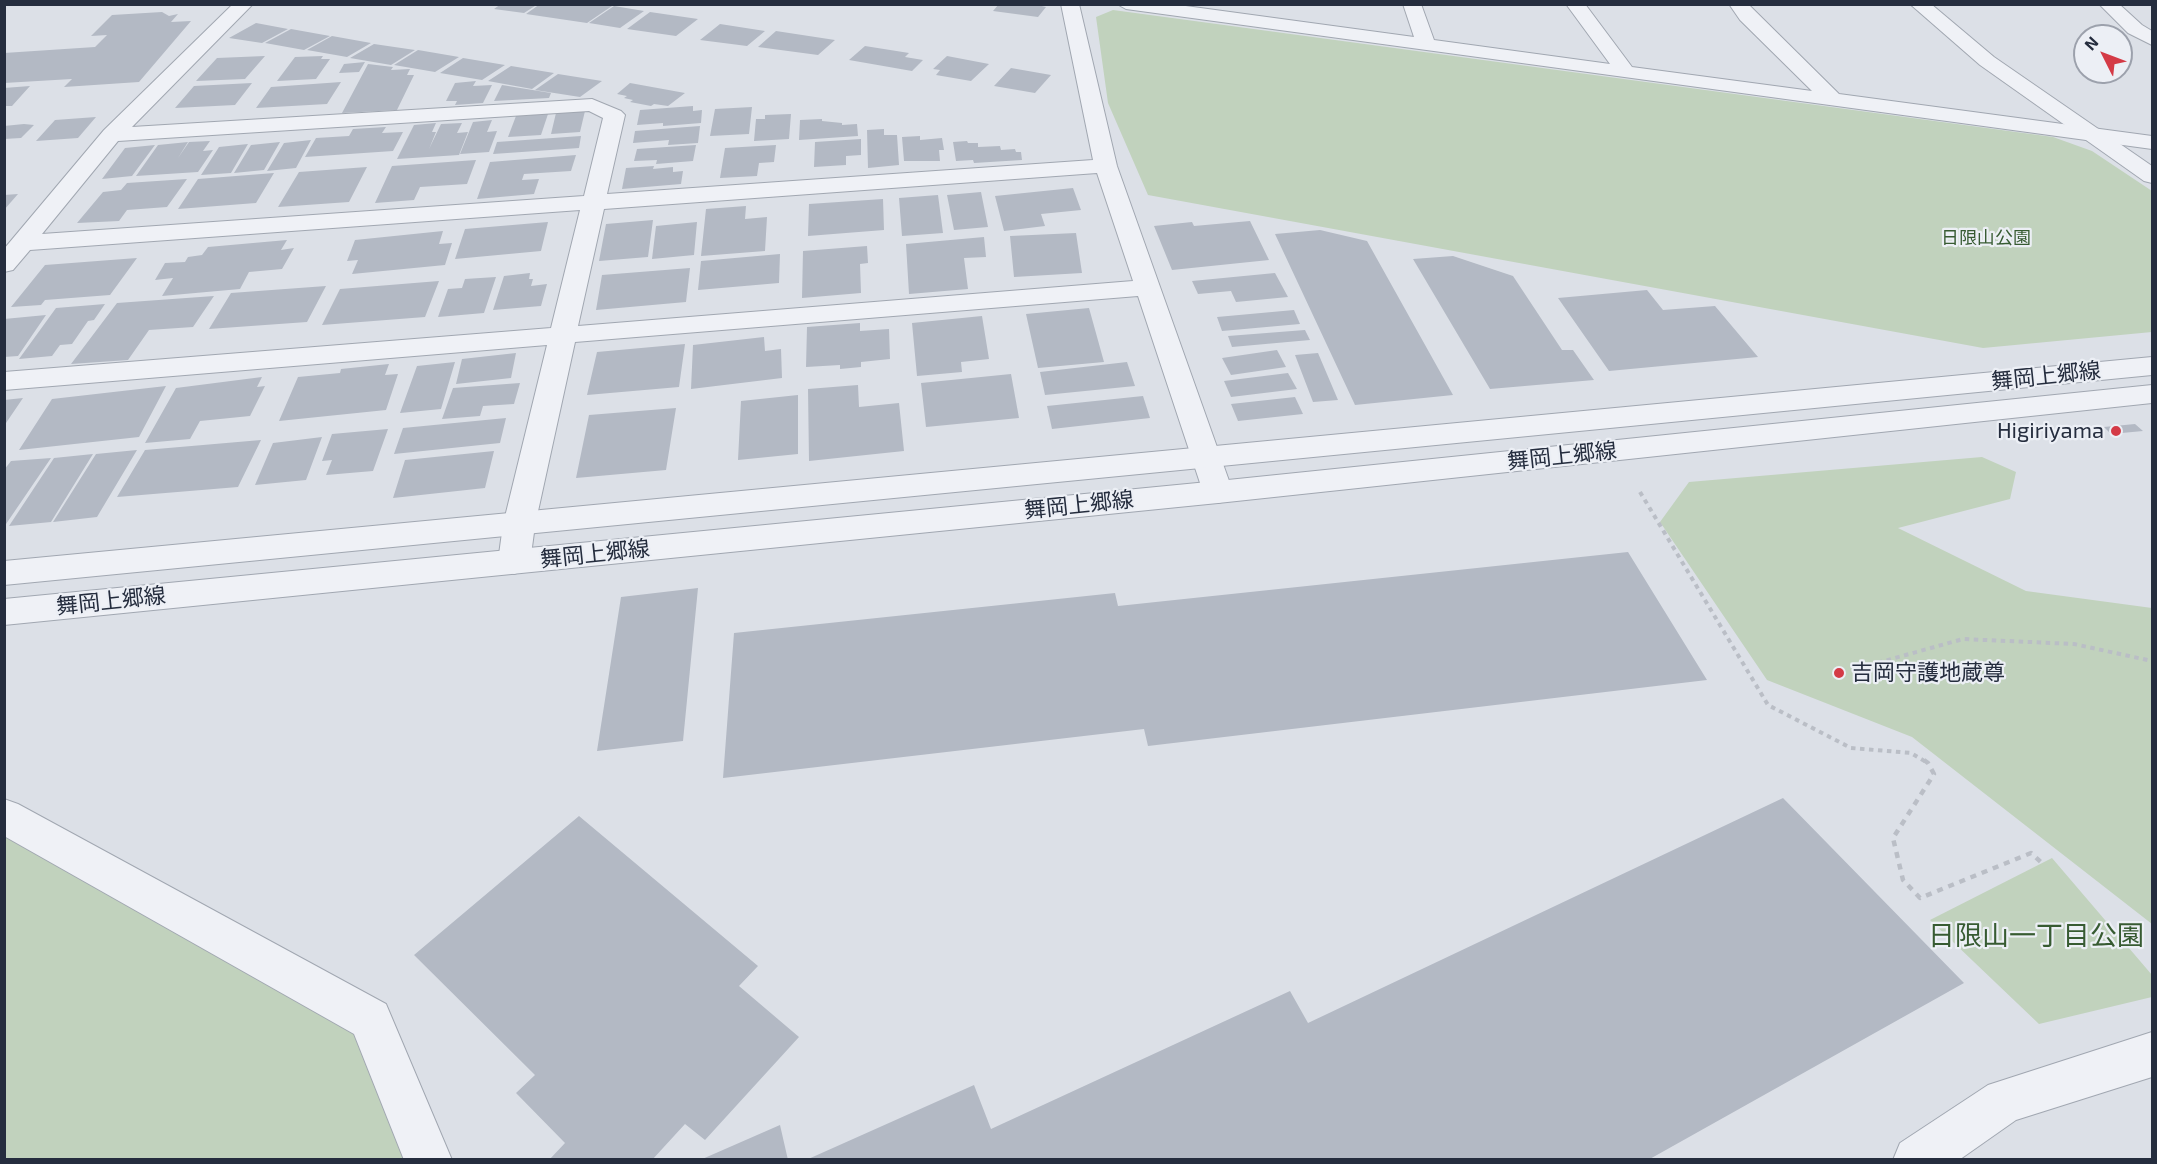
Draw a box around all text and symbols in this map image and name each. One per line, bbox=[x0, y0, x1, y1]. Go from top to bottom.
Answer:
north arrow bbox=[2073, 24, 2133, 84]
text: N bbox=[2080, 32, 2102, 54]
park label: 日限山公園 bbox=[1941, 227, 2031, 249]
street label: 舞岡上郷線 bbox=[1990, 357, 2102, 395]
place label: Higiriyama bbox=[1997, 418, 2104, 444]
marker: Higiriyama bbox=[2109, 424, 2123, 438]
street label: 舞岡上郷線 bbox=[1506, 437, 1618, 475]
street label: 舞岡上郷線 bbox=[1023, 486, 1135, 524]
street label: 舞岡上郷線 bbox=[539, 535, 651, 573]
street label: 舞岡上郷線 bbox=[55, 582, 167, 620]
place label: 吉岡守護地蔵尊 bbox=[1851, 660, 2005, 686]
marker: 吉岡守護地蔵尊 bbox=[1832, 666, 1846, 680]
park label: 日限山一丁目公園 bbox=[1928, 920, 2144, 952]

